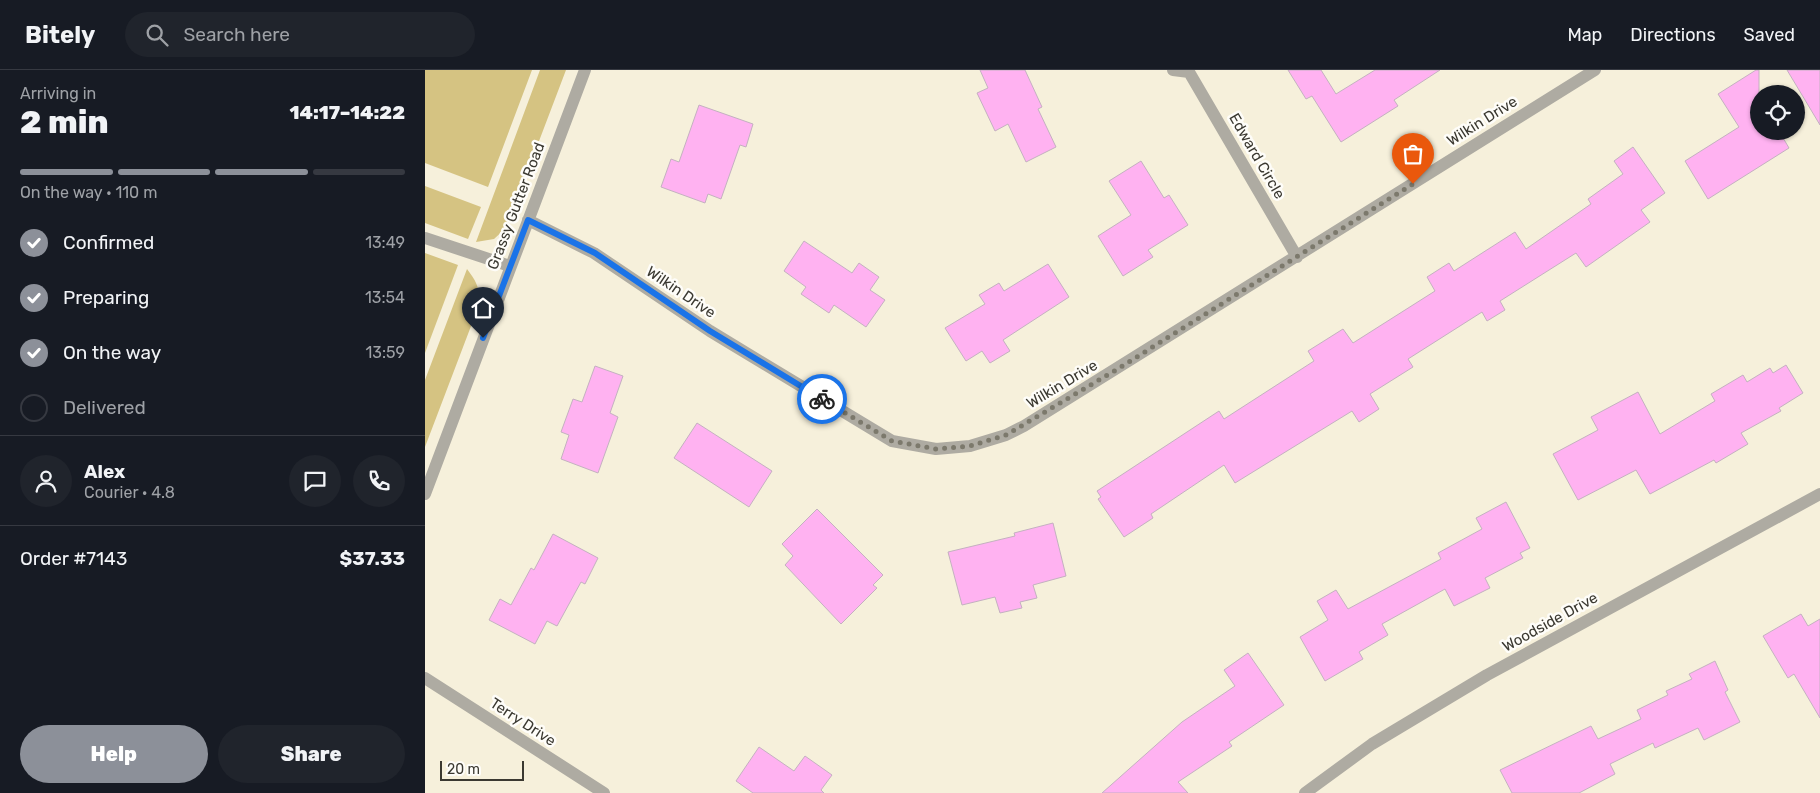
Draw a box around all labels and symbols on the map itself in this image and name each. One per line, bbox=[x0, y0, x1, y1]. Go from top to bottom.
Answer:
street label: Wilkin Drive bbox=[1444, 92, 1520, 150]
street label: Edward Circle bbox=[1225, 110, 1289, 202]
pin bbox=[1392, 133, 1434, 184]
street label: Grassy Gutter Road bbox=[483, 140, 549, 272]
street label: Wilkin Drive bbox=[643, 262, 719, 322]
pin bbox=[462, 287, 504, 338]
street label: Wilkin Drive bbox=[1023, 356, 1101, 412]
courier bbox=[797, 374, 847, 424]
street label: Woodside Drive bbox=[1499, 588, 1601, 656]
street label: Terry Drive bbox=[487, 694, 559, 750]
scale bar bbox=[440, 758, 524, 781]

